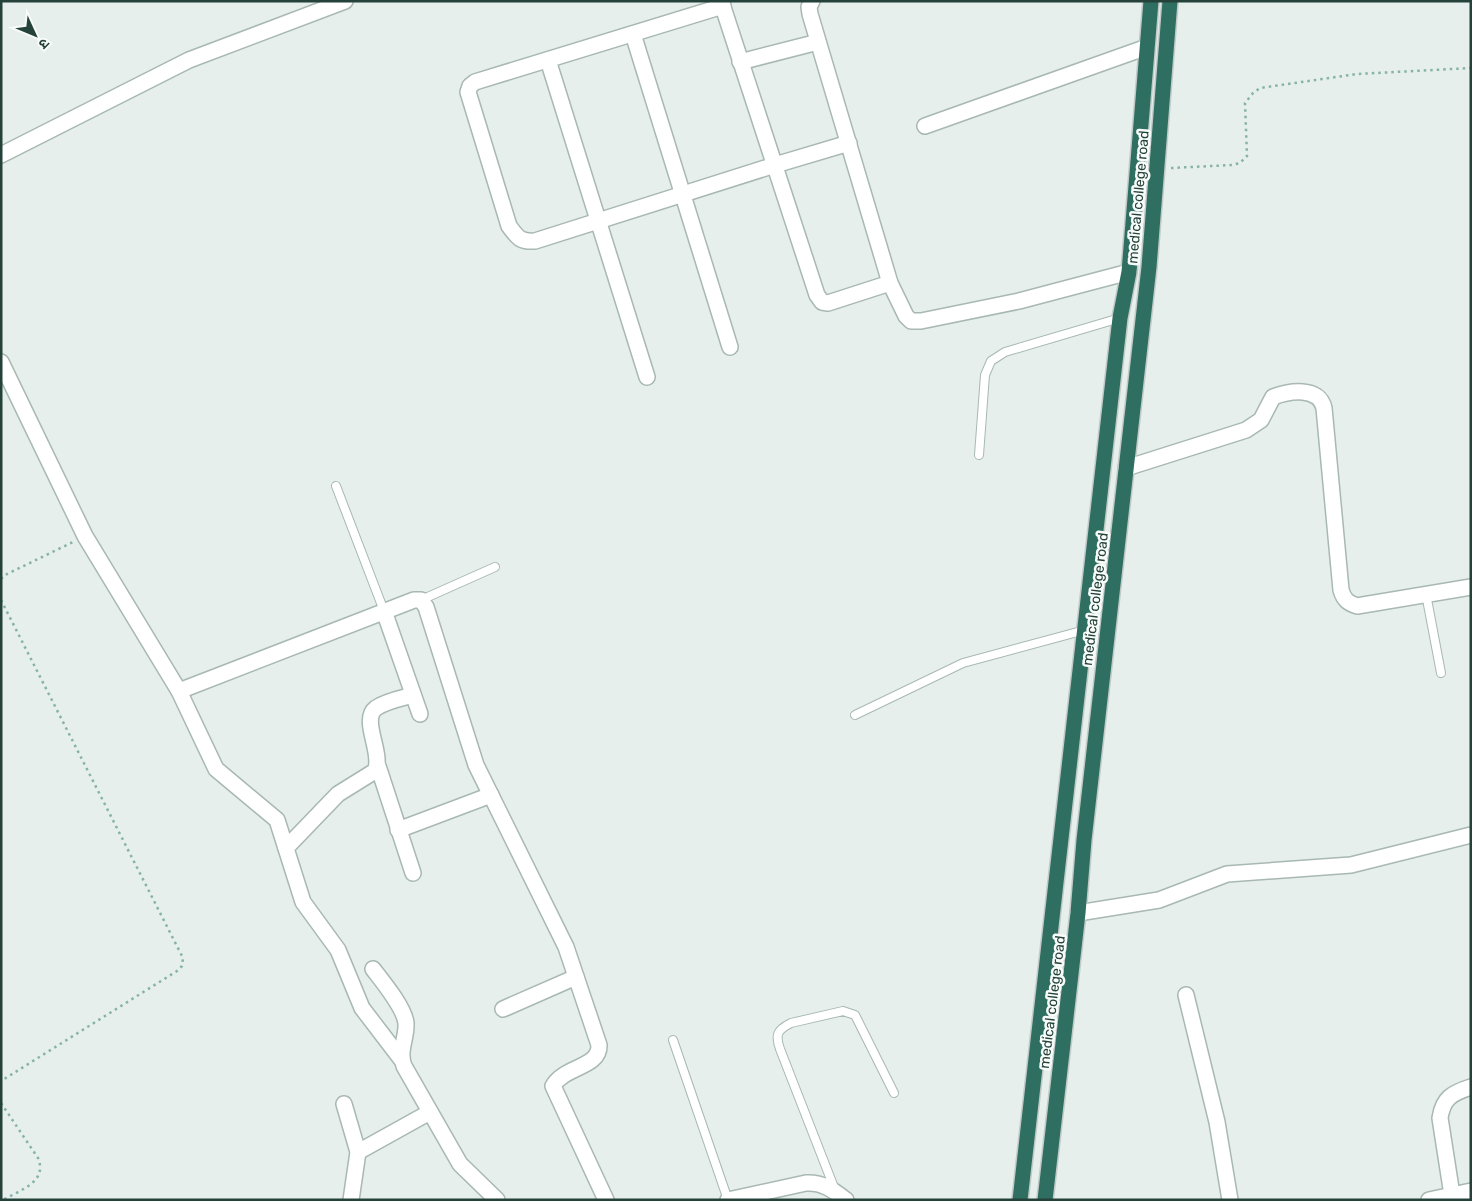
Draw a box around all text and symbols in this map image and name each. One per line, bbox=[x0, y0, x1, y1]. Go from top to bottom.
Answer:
north arrow bbox=[10, 10, 60, 60]
text: उ bbox=[34, 35, 53, 53]
street label: medical college road bbox=[1124, 130, 1153, 264]
street label: medical college road bbox=[1079, 532, 1112, 666]
street label: medical college road bbox=[1036, 935, 1069, 1069]

